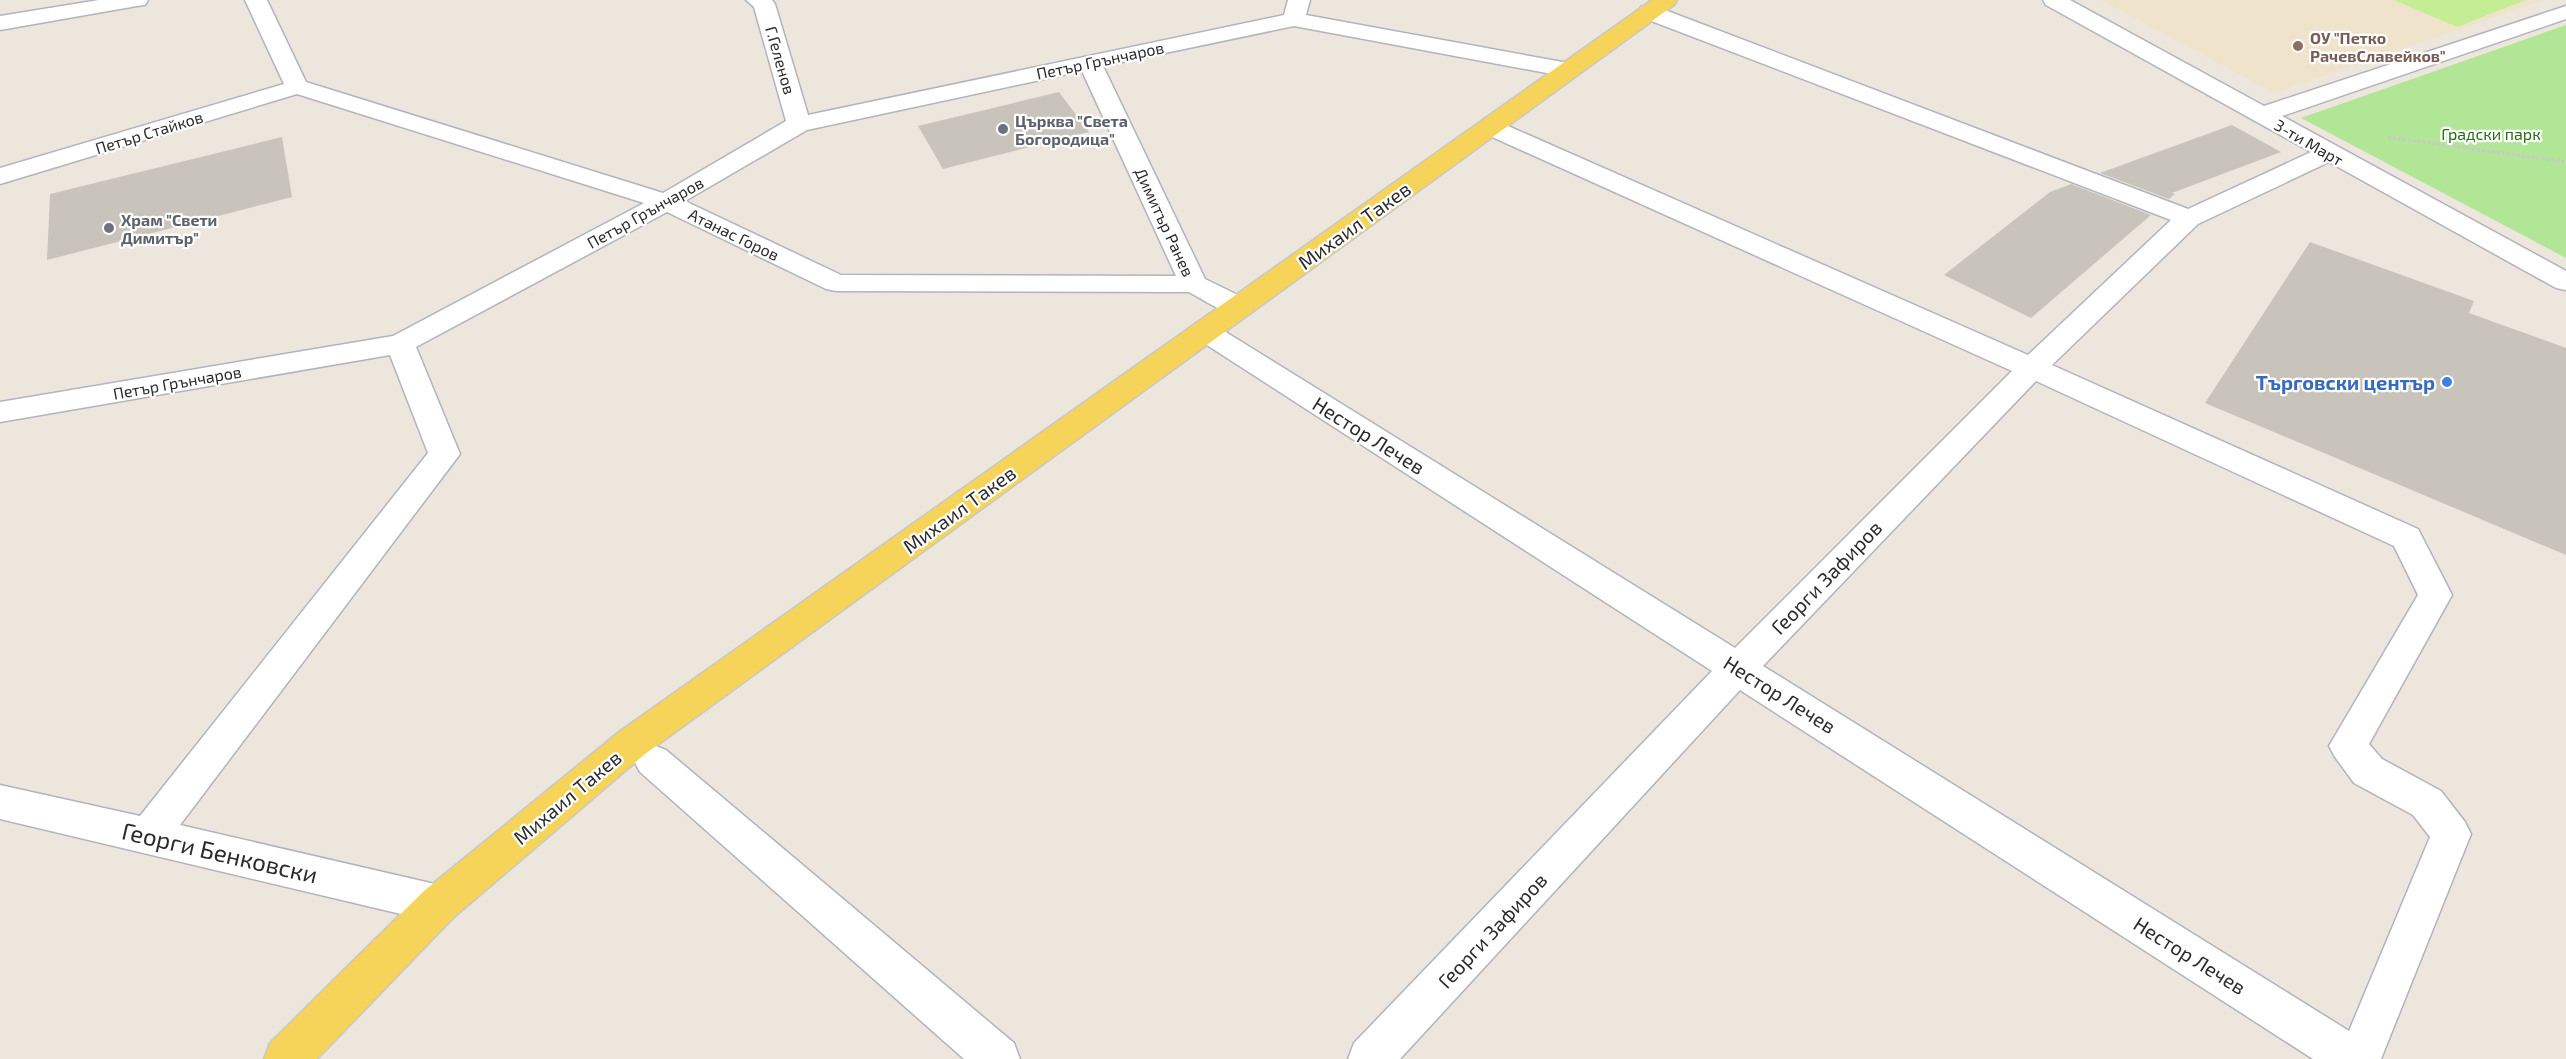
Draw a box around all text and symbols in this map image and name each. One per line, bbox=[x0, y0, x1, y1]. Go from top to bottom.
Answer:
street label: Г.Геленов bbox=[762, 24, 800, 96]
place label: ОУ "Петко РачевСлавейков" bbox=[2310, 28, 2446, 65]
street label: Петър Грънчаров bbox=[1034, 37, 1166, 83]
marker: ОУ "Петко РачевСлавейков" bbox=[2291, 39, 2305, 53]
street label: Петър Стайков bbox=[93, 107, 205, 157]
place label: Църква "Света Богородица" bbox=[1015, 111, 1128, 148]
street label: 3-ти Март bbox=[2271, 115, 2347, 169]
marker: Църква "Света Богородица" bbox=[996, 122, 1010, 136]
park label: Градски парк bbox=[2441, 124, 2541, 143]
street label: Димитър Ранев bbox=[1132, 165, 1198, 279]
street label: Петър Грънчаров bbox=[584, 172, 706, 252]
street label: Михаил Такев bbox=[1293, 176, 1415, 274]
street label: Атанас Горов bbox=[686, 204, 782, 264]
place label: Храм "Свети Димитър" bbox=[121, 210, 217, 247]
marker: Храм "Свети Димитър" bbox=[102, 221, 116, 235]
street label: Петър Грънчаров bbox=[111, 361, 243, 403]
place label: Търговски център bbox=[2256, 370, 2435, 394]
marker: Търговски център bbox=[2440, 375, 2454, 389]
street label: Нестор Лечев bbox=[1309, 391, 1429, 479]
street label: Михаил Такев bbox=[898, 460, 1020, 558]
street label: Георги Зафиров bbox=[1766, 515, 1886, 639]
street label: Нестор Лечев bbox=[1720, 650, 1840, 738]
street label: Михаил Такев bbox=[508, 745, 626, 849]
street label: Георги Бенковски bbox=[119, 815, 321, 889]
street label: Георги Зафиров bbox=[1432, 867, 1552, 993]
street label: Нестор Лечев bbox=[2130, 911, 2250, 999]

